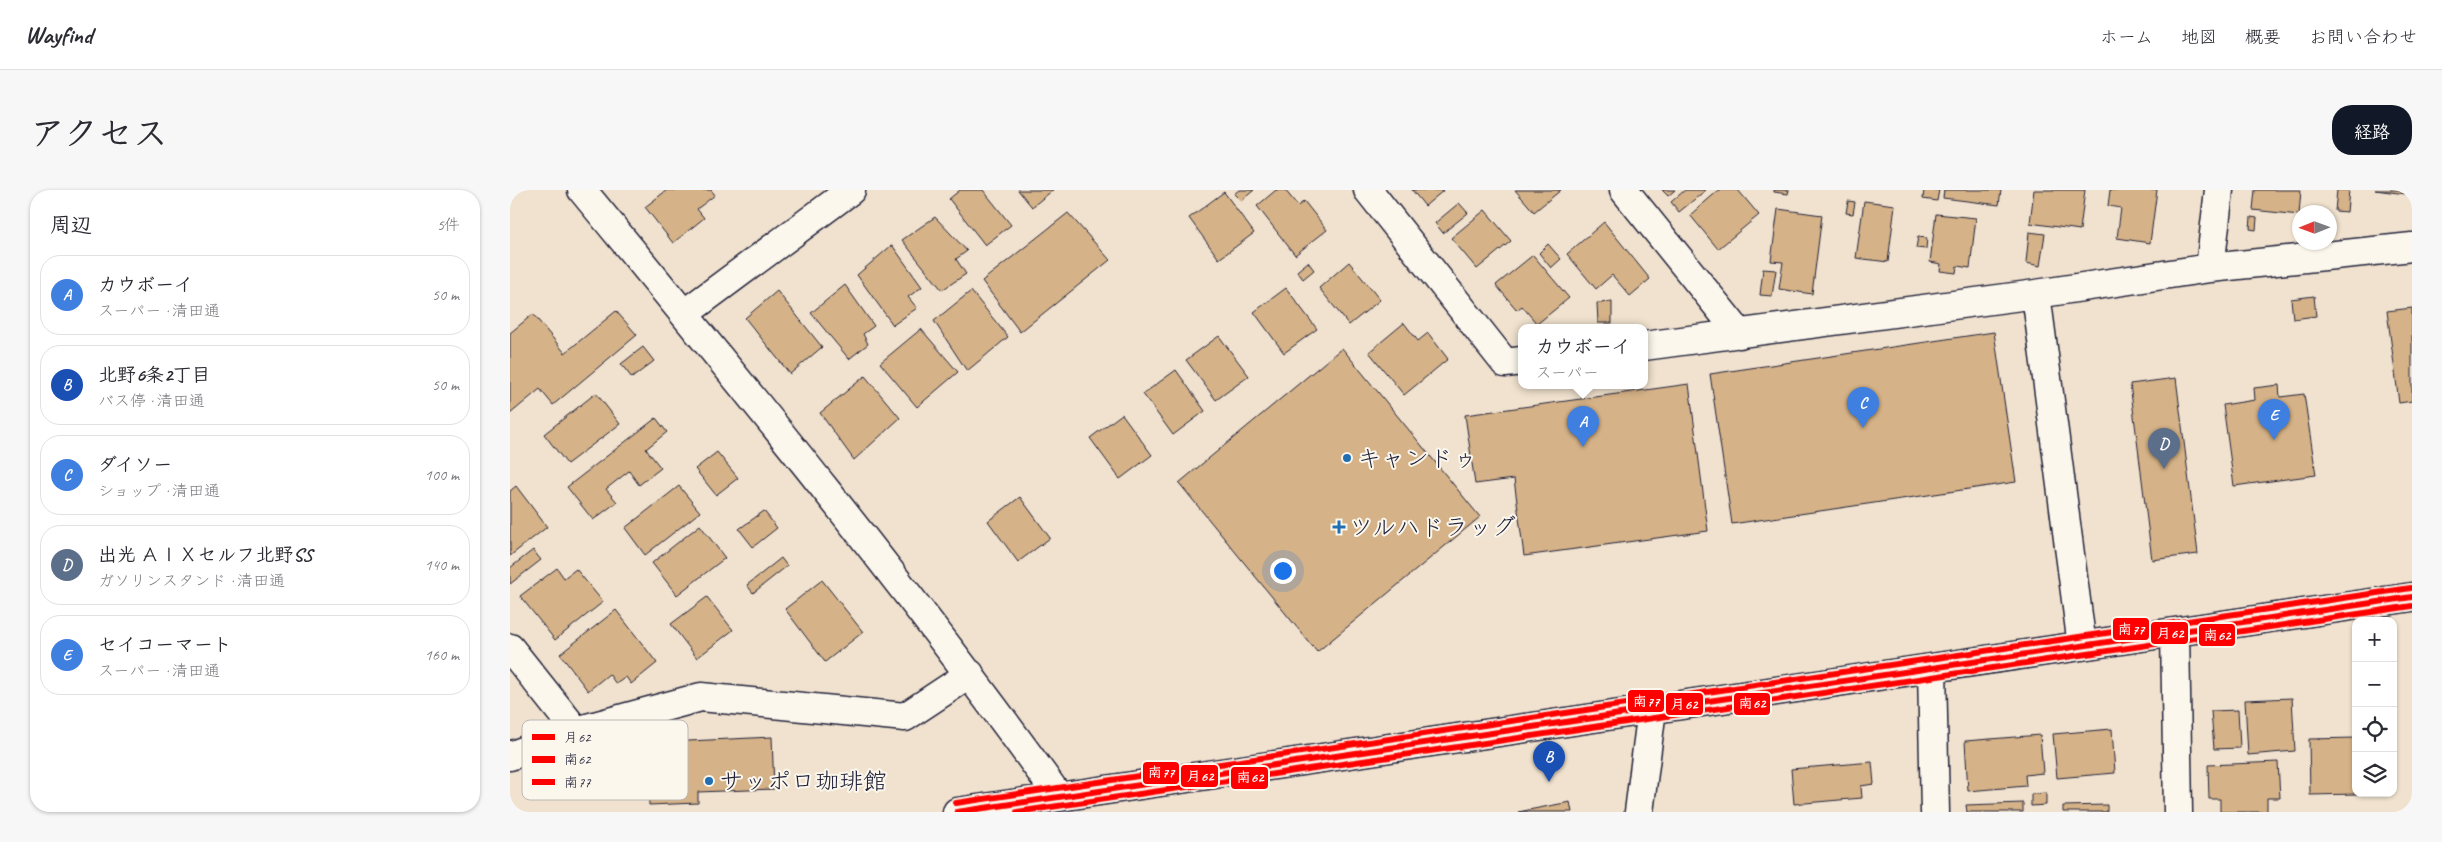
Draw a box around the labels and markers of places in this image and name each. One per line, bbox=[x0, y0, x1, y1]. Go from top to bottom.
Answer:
pin: C bbox=[1847, 387, 1879, 428]
pin: E bbox=[2258, 399, 2290, 440]
pin: A bbox=[1567, 406, 1599, 447]
pin: D bbox=[2148, 428, 2180, 469]
place label: キャンドゥ bbox=[1357, 443, 1477, 473]
marker: キャンドゥ bbox=[1341, 452, 1353, 464]
place label: ツルハドラッグ bbox=[1349, 512, 1516, 542]
marker: ツルハドラッグ bbox=[1333, 521, 1345, 533]
pin: B bbox=[1533, 741, 1565, 782]
place label: サッポロ珈琲館 bbox=[719, 766, 887, 796]
marker: サッポロ珈琲館 bbox=[703, 775, 715, 787]

